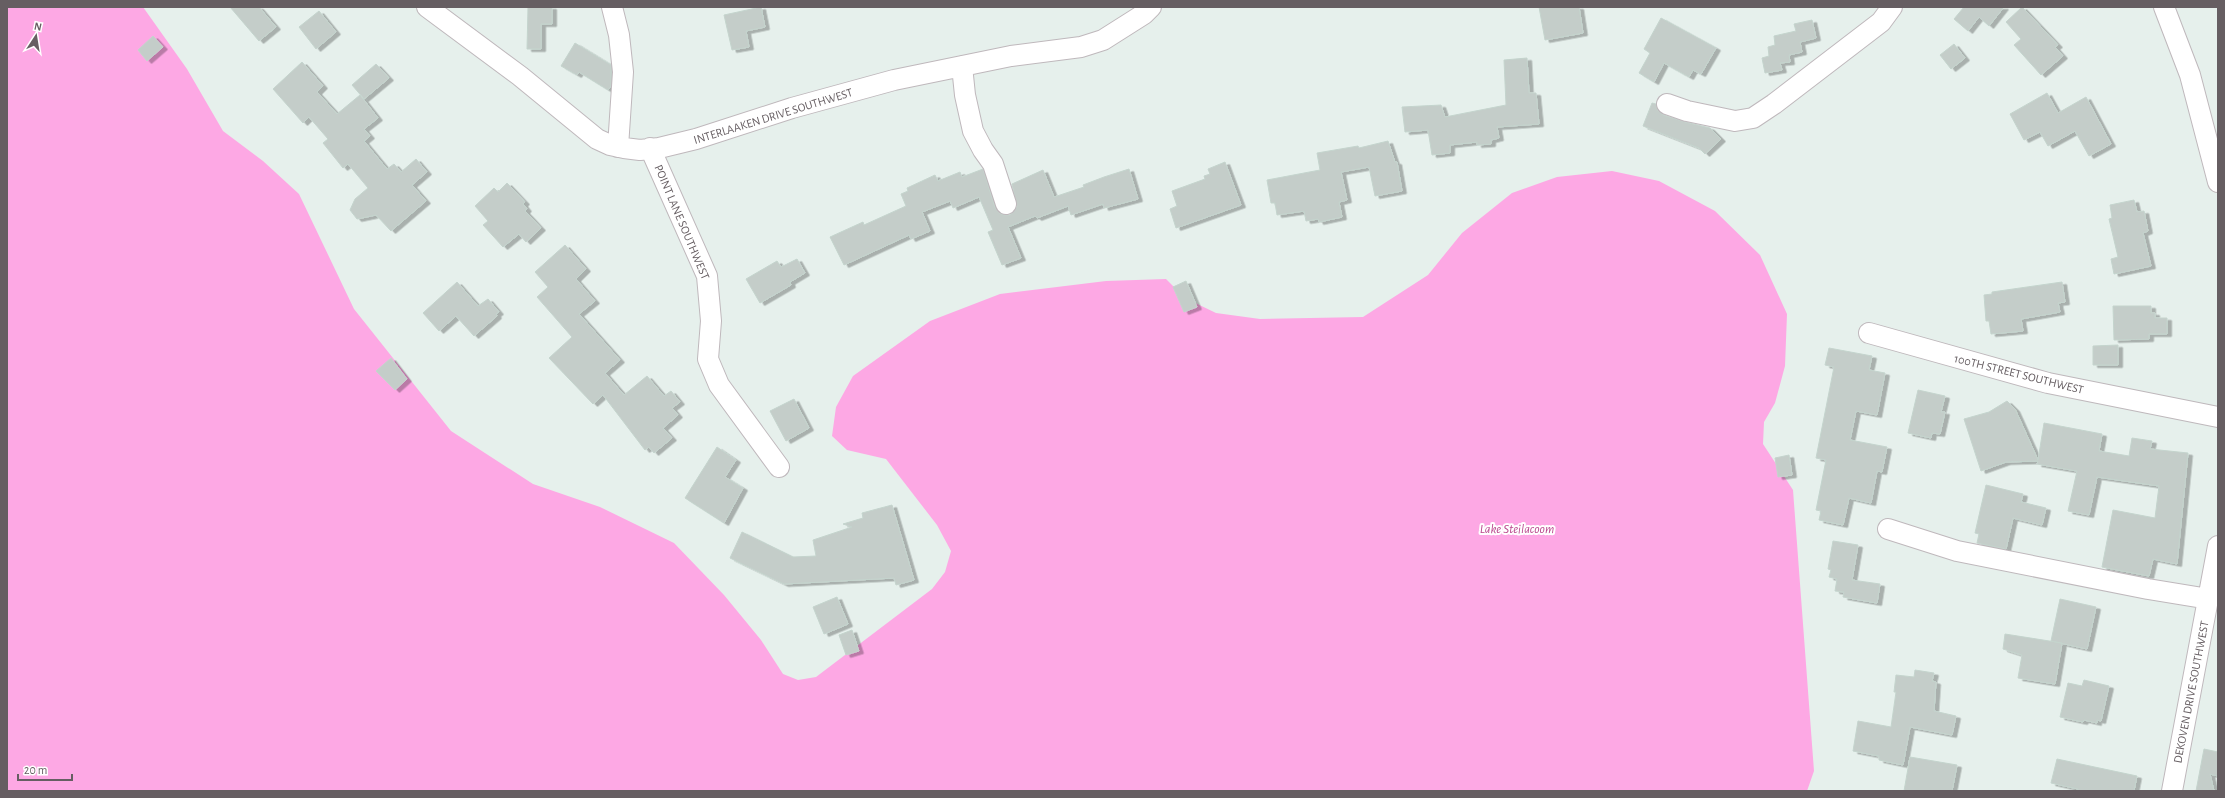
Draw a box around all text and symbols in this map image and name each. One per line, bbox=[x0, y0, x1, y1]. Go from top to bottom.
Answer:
north arrow bbox=[16, 16, 56, 56]
text: N bbox=[33, 21, 43, 33]
street label: INTERLAAKEN DRIVE SOUTHWEST bbox=[692, 86, 854, 146]
street label: POINT LANE SOUTHWEST bbox=[652, 163, 712, 281]
street label: 100TH STREET SOUTHWEST bbox=[1953, 352, 2085, 396]
water label: Lake Steilacoom bbox=[1480, 523, 1554, 536]
street label: DEKOVEN DRIVE SOUTHWEST bbox=[2171, 620, 2211, 764]
scale bar bbox=[18, 756, 72, 782]
text: 20 m bbox=[24, 764, 47, 776]

